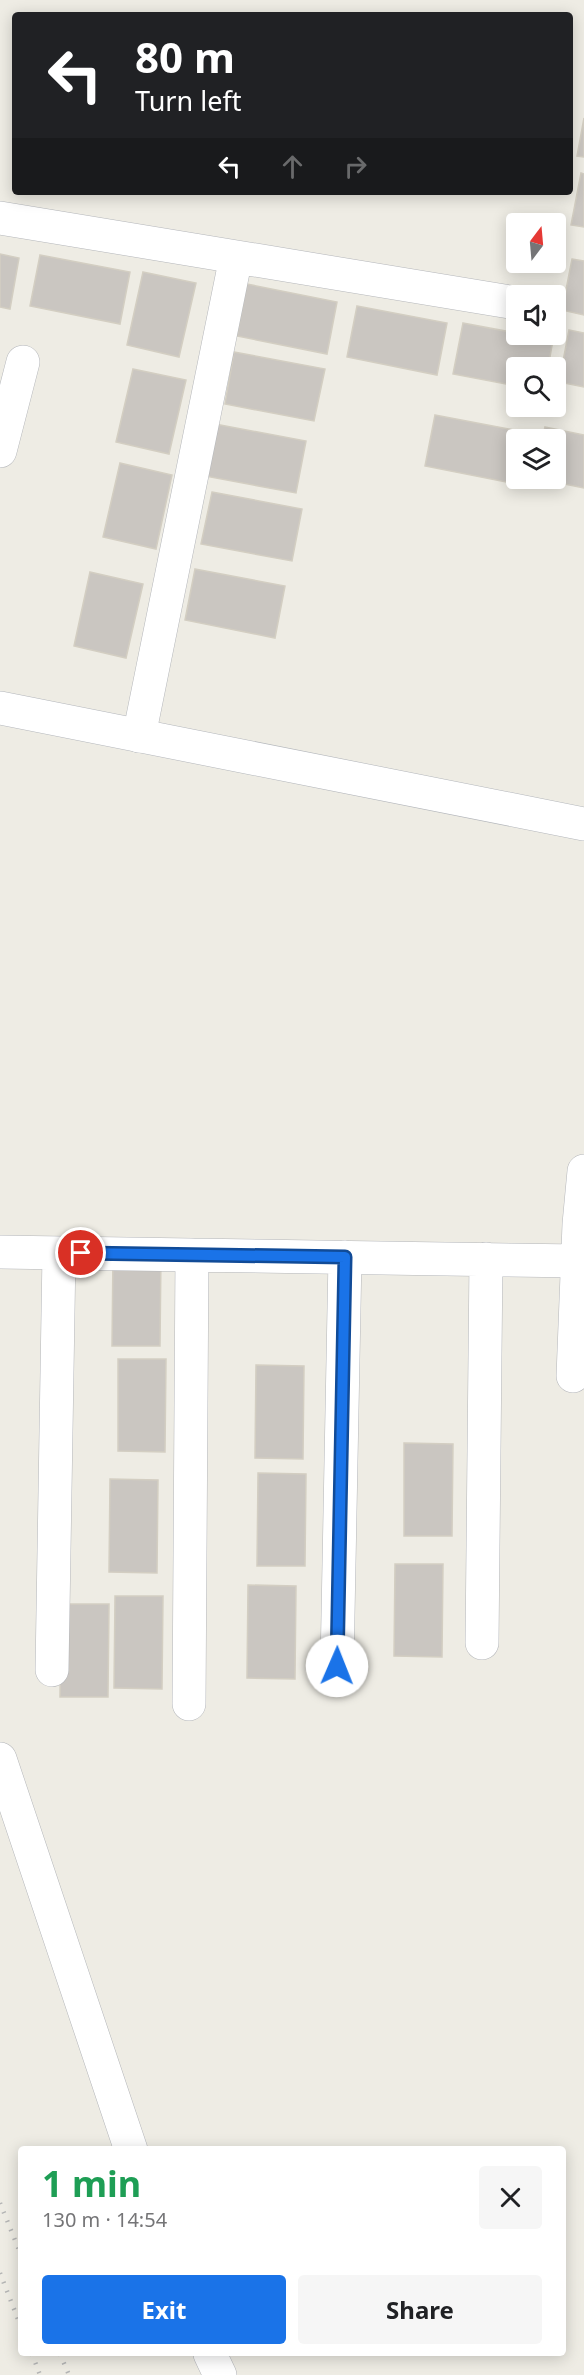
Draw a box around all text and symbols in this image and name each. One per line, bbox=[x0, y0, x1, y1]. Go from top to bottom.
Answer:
text: 80 m bbox=[135, 28, 235, 85]
icon: left bbox=[36, 36, 114, 114]
text: Turn left bbox=[135, 82, 241, 119]
icon: left bbox=[213, 150, 246, 183]
icon: ahead bbox=[276, 150, 309, 183]
icon: right bbox=[339, 150, 372, 183]
north arrow bbox=[506, 213, 566, 273]
map controls bbox=[506, 213, 566, 489]
button: sound bbox=[506, 285, 566, 345]
button: search bbox=[506, 357, 566, 417]
button: layers bbox=[506, 429, 566, 489]
pin bbox=[55, 1227, 106, 1278]
icon: arrive bbox=[64, 1236, 97, 1269]
position arrow bbox=[305, 1634, 369, 1698]
text: 1 min bbox=[42, 2159, 141, 2208]
button: close bbox=[479, 2166, 542, 2229]
text: 130 m · 14:54 bbox=[42, 2206, 167, 2233]
button: Exit bbox=[42, 2275, 286, 2344]
button: Share bbox=[298, 2275, 542, 2344]

